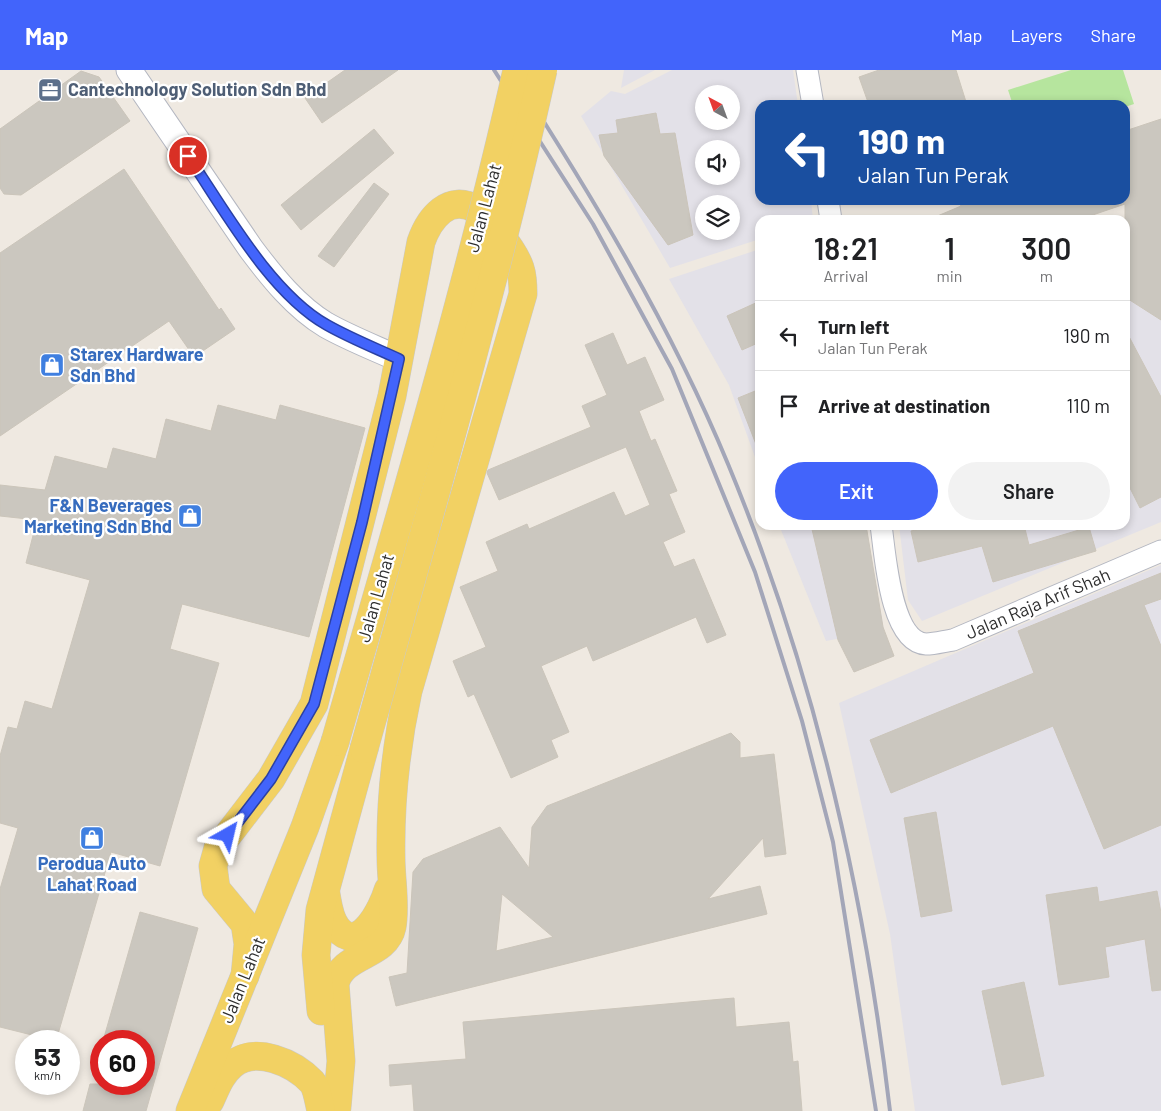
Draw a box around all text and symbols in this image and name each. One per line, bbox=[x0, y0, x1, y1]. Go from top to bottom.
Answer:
text: Map bbox=[25, 21, 68, 50]
text: Map bbox=[950, 24, 982, 46]
text: Layers bbox=[1010, 24, 1063, 46]
text: Share bbox=[1091, 24, 1136, 46]
office icon: Cantechnology Solution Sdn Bhd bbox=[37, 77, 63, 103]
place label: Cantechnology Solution Sdn Bhd bbox=[68, 78, 327, 100]
north arrow bbox=[695, 85, 740, 130]
map controls bbox=[695, 85, 740, 240]
text: 190 m bbox=[858, 119, 945, 161]
icon: left bbox=[775, 120, 840, 185]
pin bbox=[167, 135, 209, 177]
button: sound bbox=[695, 140, 740, 185]
icon: arrive bbox=[174, 142, 202, 170]
street label: Jalan Lahat bbox=[461, 161, 505, 255]
text: Jalan Tun Perak bbox=[858, 161, 1009, 187]
button: layers bbox=[695, 195, 740, 240]
text: 18:21 bbox=[814, 230, 878, 266]
text: 1 bbox=[944, 230, 955, 266]
text: 300 bbox=[1021, 230, 1071, 266]
text: Arrival bbox=[823, 266, 868, 285]
text: min bbox=[937, 266, 963, 285]
text: m bbox=[1040, 266, 1053, 285]
text: Turn left bbox=[818, 315, 889, 338]
icon: left bbox=[775, 322, 803, 350]
text: 190 m bbox=[1063, 324, 1110, 347]
text: Jalan Tun Perak bbox=[818, 338, 928, 357]
place label: Starex Hardware Sdn Bhd bbox=[70, 343, 204, 386]
shop icon: Starex Hardware Sdn Bhd bbox=[39, 352, 65, 378]
icon: arrive bbox=[775, 392, 803, 420]
text: Arrive at destination bbox=[818, 394, 990, 417]
text: 110 m bbox=[1066, 394, 1110, 417]
button: Exit bbox=[775, 462, 938, 520]
button: Share bbox=[948, 462, 1110, 520]
place label: F&N Beverages Marketing Sdn Bhd bbox=[24, 494, 172, 537]
shop icon: F&N Beverages Marketing Sdn Bhd bbox=[177, 503, 203, 529]
street label: Jalan Lahat bbox=[352, 551, 398, 645]
street label: Jalan Raja Arif Shah bbox=[962, 563, 1113, 643]
position arrow bbox=[201, 808, 253, 860]
shop icon: Perodua Auto Lahat Road bbox=[79, 825, 105, 851]
place label: Perodua Auto Lahat Road bbox=[38, 852, 146, 895]
street label: Jalan Lahat bbox=[215, 933, 269, 1026]
speed limit sign: 60 bbox=[90, 1030, 155, 1095]
text: 53 bbox=[34, 1041, 61, 1071]
text: km/h bbox=[34, 1068, 61, 1082]

